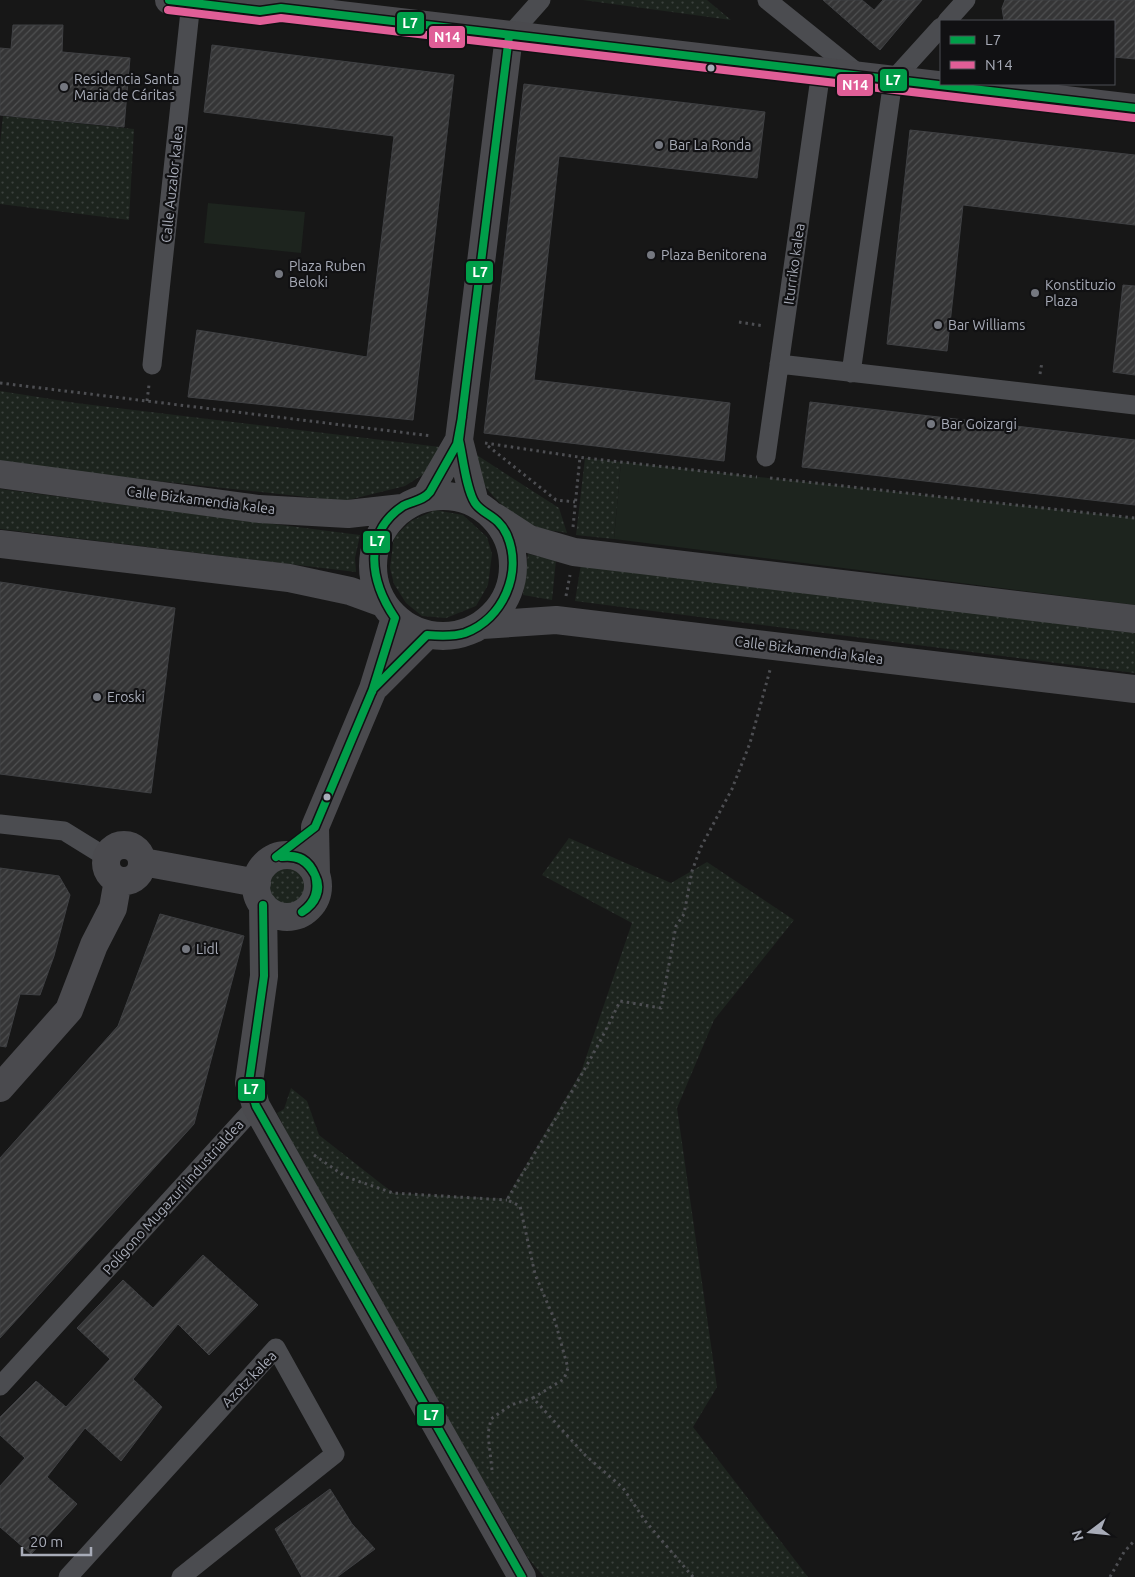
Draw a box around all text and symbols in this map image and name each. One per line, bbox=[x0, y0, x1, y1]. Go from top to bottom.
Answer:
line badge: L7 bbox=[396, 11, 425, 35]
text: L7 bbox=[402, 15, 418, 31]
legend bbox=[940, 20, 1115, 85]
line badge: N14 bbox=[428, 25, 466, 49]
text: N14 bbox=[434, 29, 460, 45]
text: L7 bbox=[985, 31, 1001, 48]
text: N14 bbox=[985, 56, 1013, 73]
unlabelled marker bbox=[706, 63, 716, 73]
line badge: L7 bbox=[879, 68, 908, 92]
place label: Residencia Santa Maria de Cáritas bbox=[74, 71, 179, 103]
text: L7 bbox=[885, 72, 901, 88]
line badge: N14 bbox=[836, 73, 874, 97]
text: N14 bbox=[842, 77, 868, 93]
marker: Residencia Santa Maria de Cáritas bbox=[58, 81, 70, 93]
street label: Calle Auzalor kalea bbox=[158, 124, 186, 244]
place label: Bar La Ronda bbox=[669, 137, 751, 153]
marker: Bar La Ronda bbox=[653, 139, 665, 151]
street label: Iturriko kalea bbox=[780, 222, 808, 306]
place label: Plaza Benitorena bbox=[661, 247, 767, 263]
marker: Plaza Benitorena bbox=[645, 249, 657, 261]
place label: Plaza Ruben Beloki bbox=[289, 258, 366, 290]
line badge: L7 bbox=[465, 260, 494, 284]
text: L7 bbox=[472, 264, 488, 280]
marker: Plaza Ruben Beloki bbox=[273, 268, 285, 280]
place label: Konstituzio Plaza bbox=[1045, 277, 1116, 309]
marker: Konstituzio Plaza bbox=[1029, 287, 1041, 299]
place label: Bar Williams bbox=[948, 317, 1025, 333]
marker: Bar Williams bbox=[932, 319, 944, 331]
place label: Bar Goizargi bbox=[941, 416, 1017, 432]
marker: Bar Goizargi bbox=[925, 418, 937, 430]
street label: Calle Bizkamendia kalea bbox=[126, 483, 276, 517]
line badge: L7 bbox=[362, 530, 391, 554]
text: L7 bbox=[369, 533, 385, 549]
street label: Calle Bizkamendia kalea bbox=[734, 633, 884, 667]
place label: Eroski bbox=[107, 689, 145, 705]
marker: Eroski bbox=[91, 691, 103, 703]
unlabelled marker bbox=[322, 792, 332, 802]
place label: Lidl bbox=[196, 941, 219, 957]
marker: Lidl bbox=[180, 943, 192, 955]
line badge: L7 bbox=[237, 1078, 266, 1102]
text: L7 bbox=[243, 1081, 259, 1097]
street label: Polígono Mugazuri industrialdea bbox=[99, 1116, 247, 1278]
street label: Azotz kalea bbox=[218, 1348, 280, 1410]
line badge: L7 bbox=[416, 1403, 445, 1427]
text: L7 bbox=[423, 1407, 439, 1423]
north arrow bbox=[1065, 1507, 1115, 1557]
scale bar bbox=[22, 1524, 91, 1556]
text: N bbox=[1068, 1528, 1087, 1543]
text: 20 m bbox=[30, 1533, 63, 1550]

